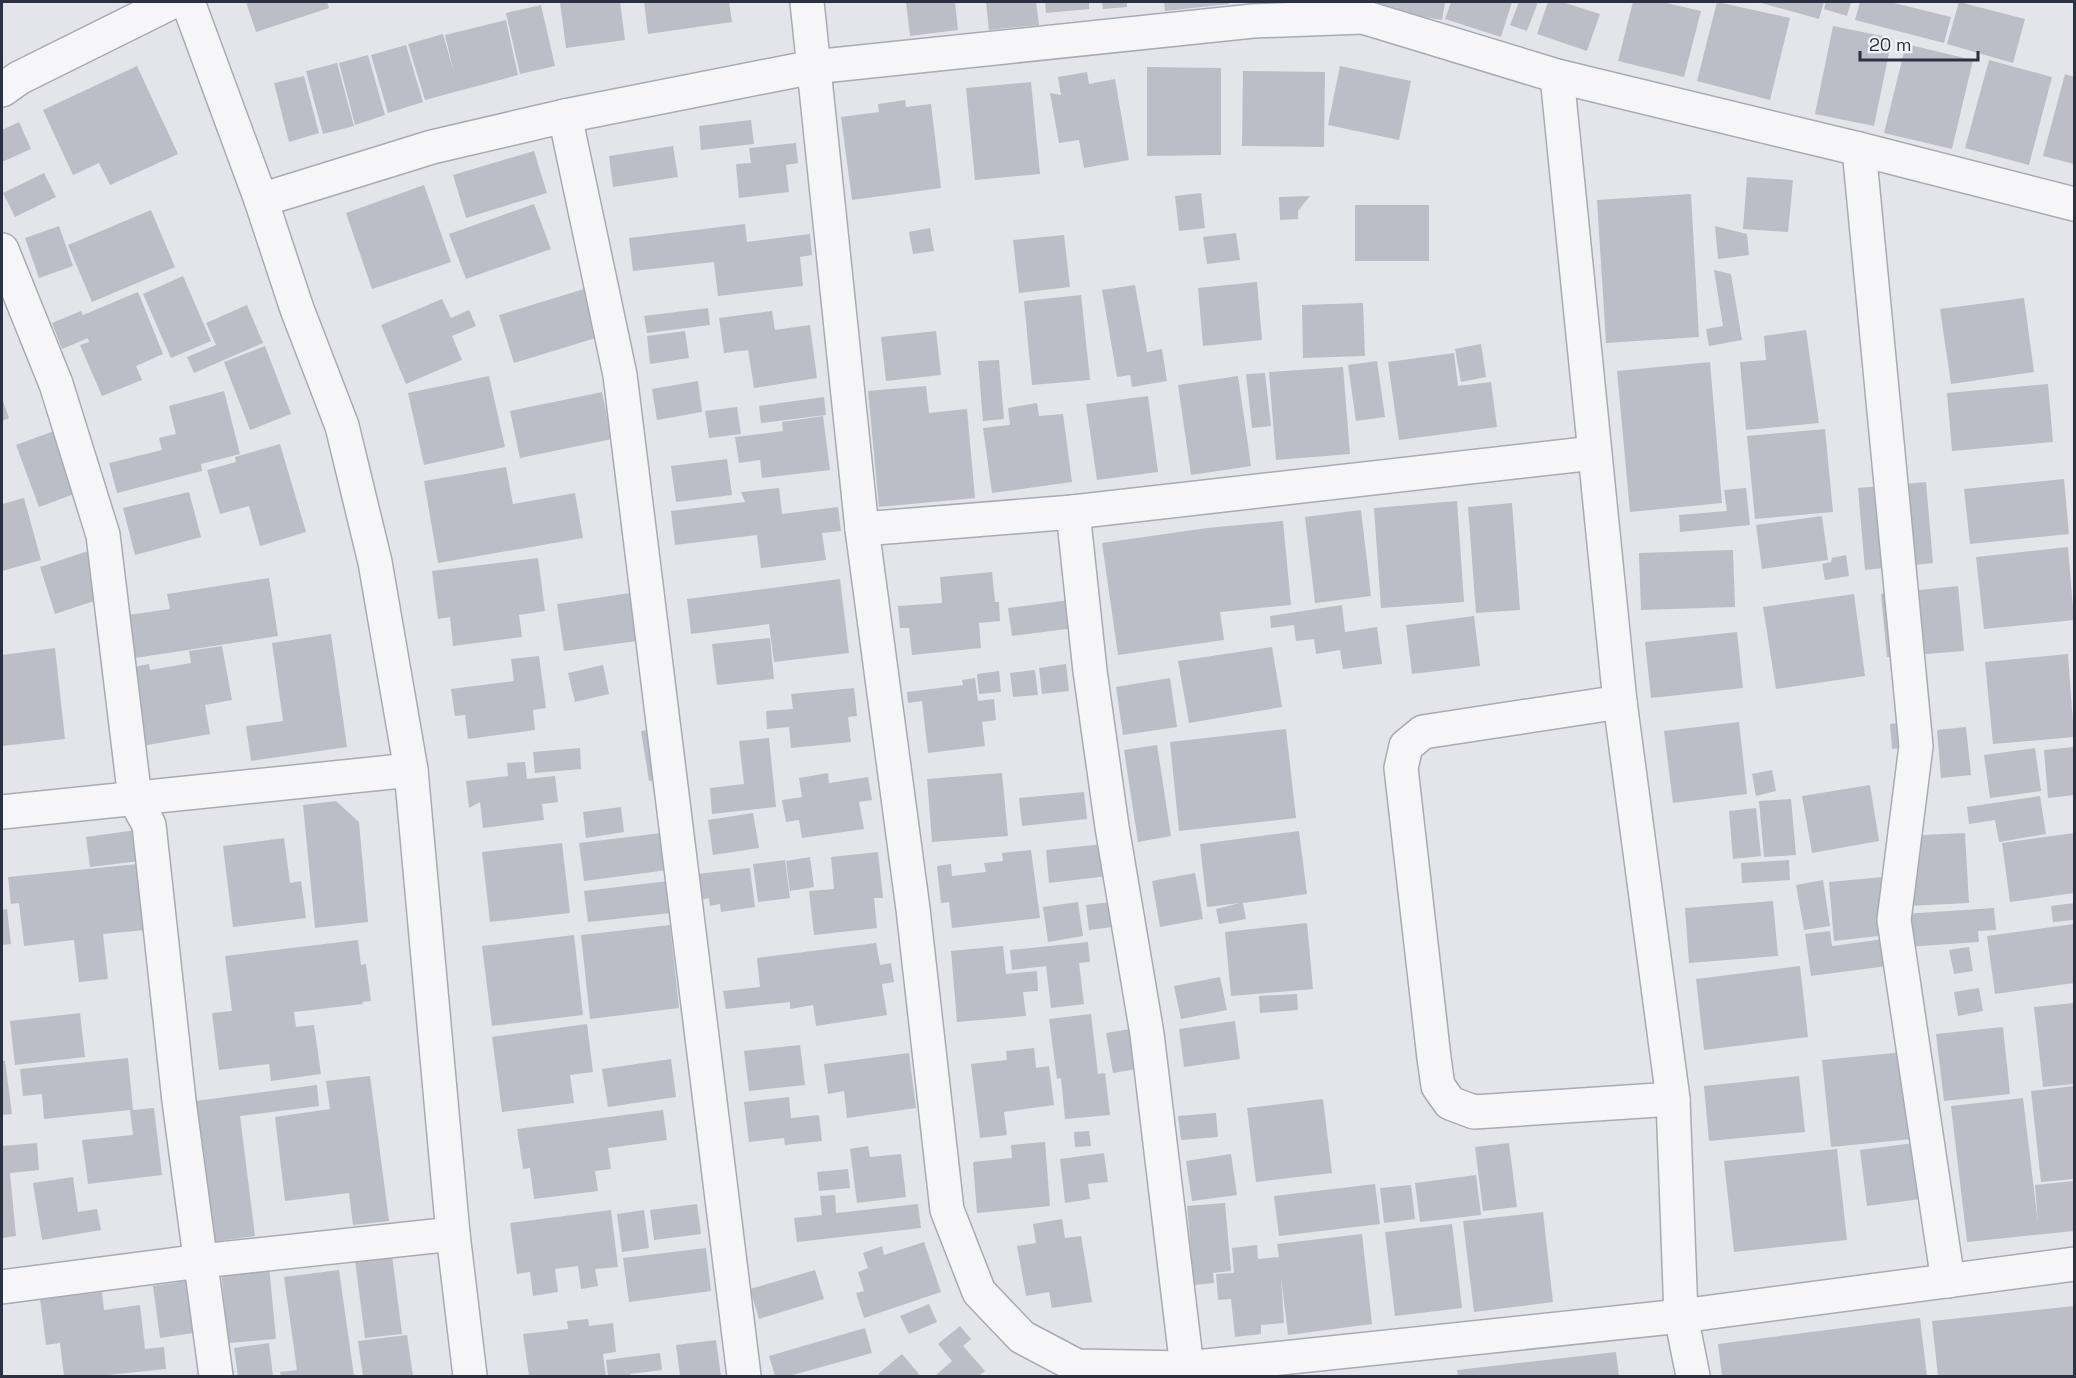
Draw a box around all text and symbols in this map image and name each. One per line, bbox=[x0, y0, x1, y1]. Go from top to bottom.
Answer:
scale bar bbox=[1860, 24, 1978, 62]
text: 20 m bbox=[1869, 33, 1912, 56]

